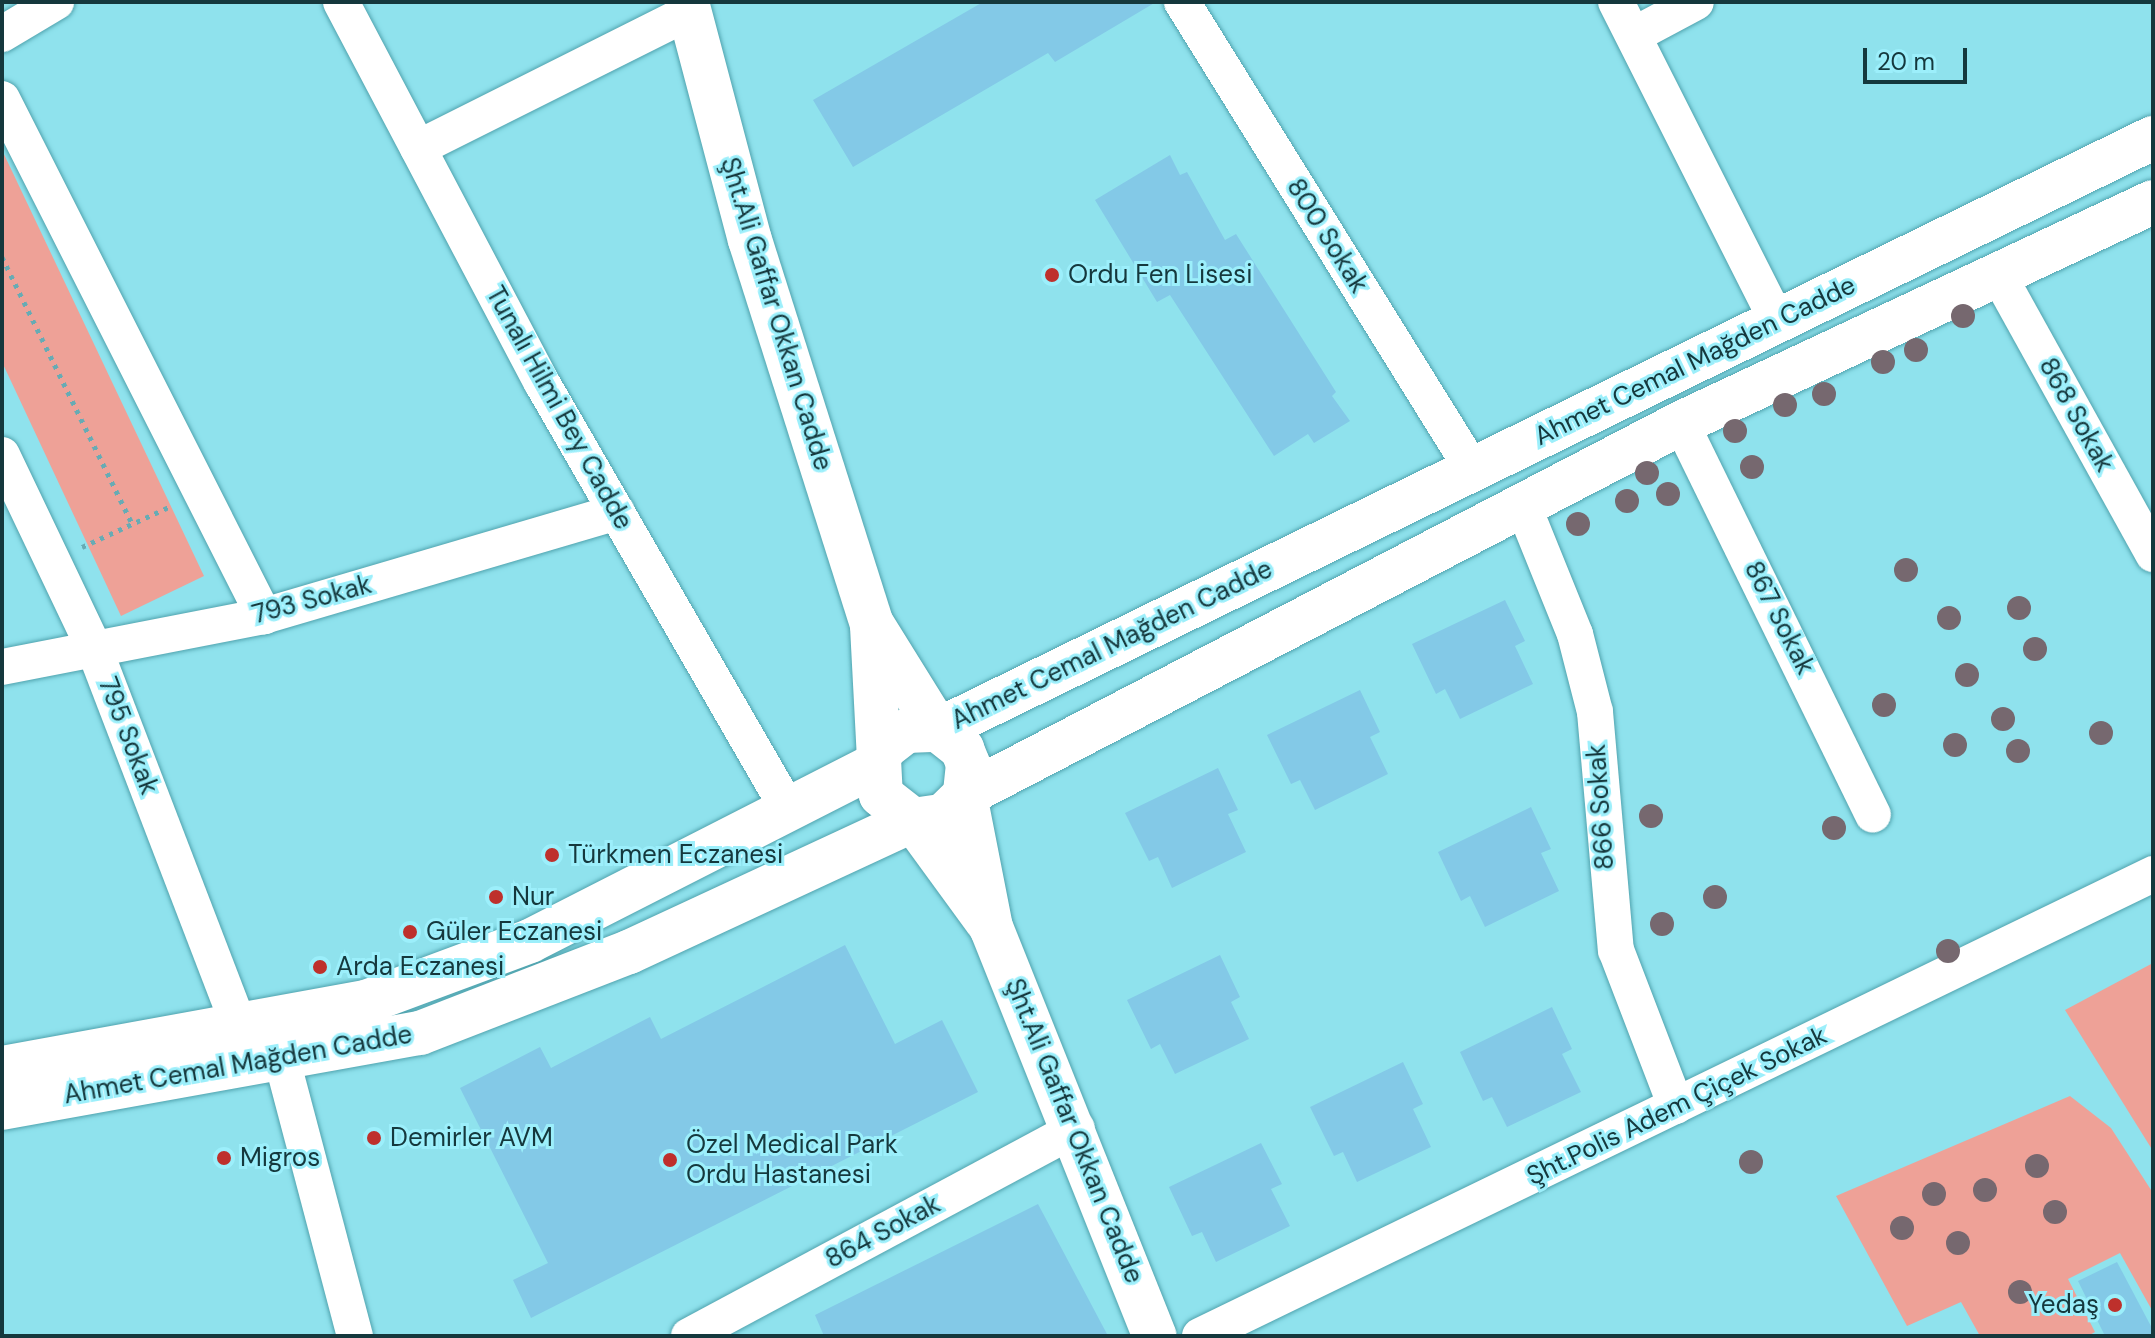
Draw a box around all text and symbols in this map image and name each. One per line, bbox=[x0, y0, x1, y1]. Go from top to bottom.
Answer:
scale bar bbox=[1867, 32, 1971, 82]
text: 20 m bbox=[1877, 46, 1935, 77]
street label: Şht.Ali Gaffar Okkan Cadde bbox=[713, 154, 839, 474]
street label: 800 Sokak bbox=[1280, 173, 1374, 299]
place label: Ordu Fen Lisesi bbox=[1068, 259, 1252, 291]
marker: Ordu Fen Lisesi bbox=[1043, 266, 1061, 284]
street label: Ahmet Cemal Mağden Cadde bbox=[1529, 270, 1861, 452]
street label: Tunalı Hilmi Bey Cadde bbox=[479, 281, 639, 535]
street label: 868 Sokak bbox=[2032, 353, 2120, 477]
street label: Ahmet Cemal Mağden Cadde bbox=[946, 554, 1278, 736]
street label: 867 Sokak bbox=[1737, 556, 1821, 680]
street label: 793 Sokak bbox=[249, 569, 375, 631]
street label: 795 Sokak bbox=[91, 673, 165, 799]
street label: 866 Sokak bbox=[1581, 743, 1621, 871]
place label: Türkmen Eczanesi bbox=[568, 839, 783, 871]
marker: Türkmen Eczanesi bbox=[543, 846, 561, 864]
place label: Nur bbox=[512, 881, 554, 913]
marker: Nur bbox=[487, 888, 505, 906]
place label: Güler Eczanesi bbox=[426, 916, 602, 948]
marker: Güler Eczanesi bbox=[401, 923, 419, 941]
place label: Arda Eczanesi bbox=[336, 951, 504, 983]
marker: Arda Eczanesi bbox=[311, 958, 329, 976]
street label: Şht.Ali Gaffar Okkan Cadde bbox=[999, 974, 1149, 1288]
street label: Ahmet Cemal Mağden Cadde bbox=[61, 1019, 415, 1111]
street label: Şht.Polis Adem Çiçek Sokak bbox=[1522, 1020, 1832, 1192]
place label: Demirler AVM bbox=[390, 1122, 553, 1154]
marker: Demirler AVM bbox=[365, 1129, 383, 1147]
place label: Özel Medical Park Ordu Hastanesi bbox=[686, 1129, 898, 1190]
place label: Migros bbox=[240, 1142, 320, 1174]
marker: Migros bbox=[215, 1149, 233, 1167]
marker: Özel Medical Park Ordu Hastanesi bbox=[661, 1151, 679, 1169]
street label: 864 Sokak bbox=[820, 1189, 946, 1275]
place label: Yedaş bbox=[2028, 1289, 2099, 1321]
marker: Yedaş bbox=[2106, 1296, 2124, 1314]

